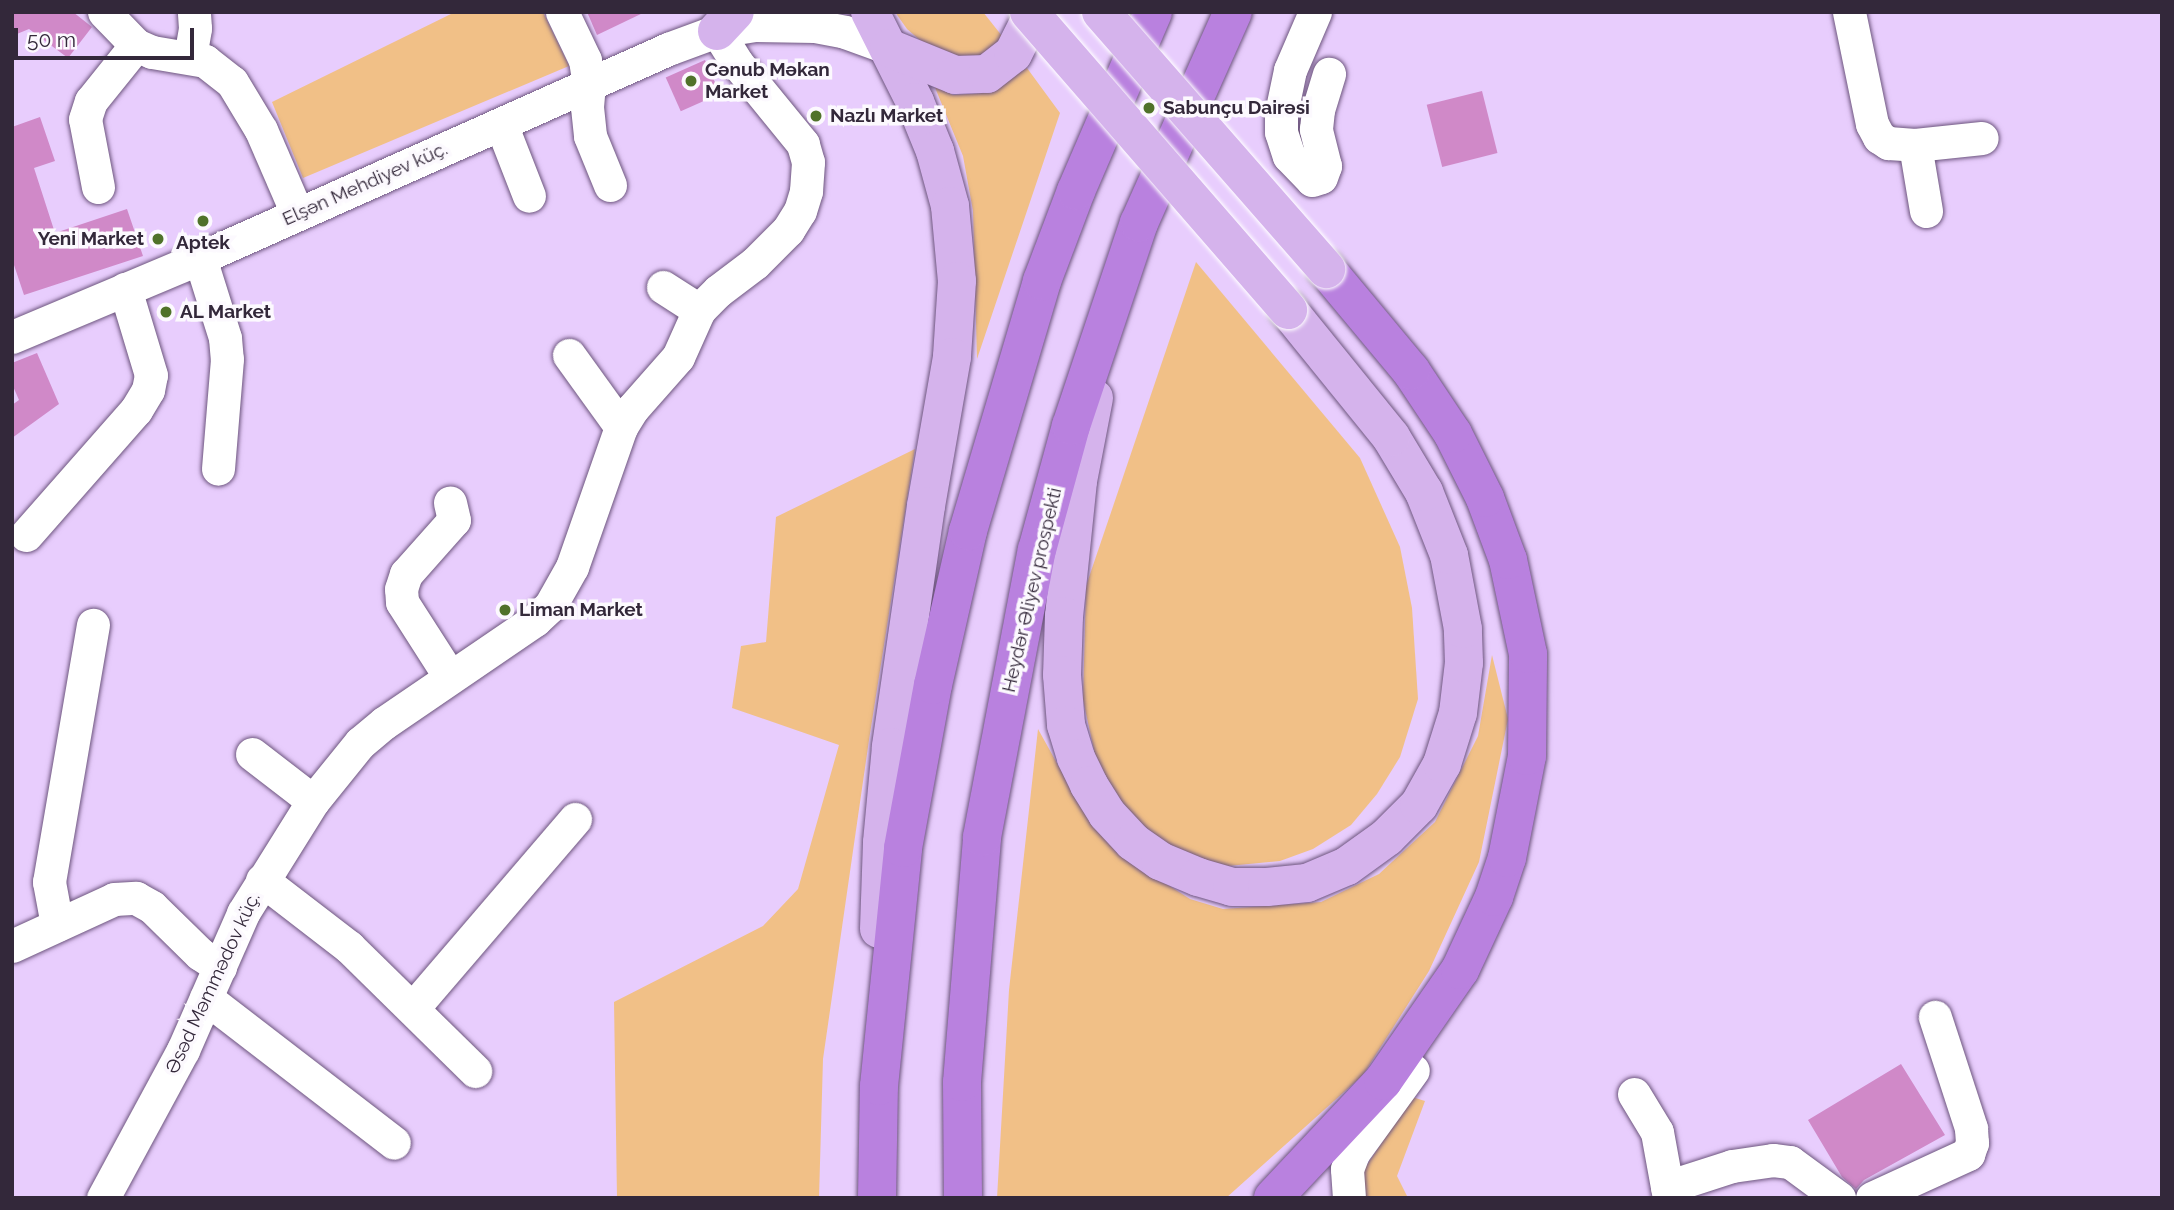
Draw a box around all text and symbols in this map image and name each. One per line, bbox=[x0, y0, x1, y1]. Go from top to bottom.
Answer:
scale bar bbox=[18, 14, 198, 58]
text: 50 m bbox=[27, 27, 76, 52]
place label: Cənub Məkan Market bbox=[705, 59, 830, 103]
marker: Cənub Məkan Market bbox=[683, 73, 699, 89]
place label: Sabunçu Dairəsi bbox=[1163, 97, 1310, 119]
marker: Sabunçu Dairəsi bbox=[1141, 100, 1157, 116]
place label: Nazlı Market bbox=[830, 105, 943, 127]
marker: Nazlı Market bbox=[808, 108, 824, 124]
street label: Elşən Mehdiyev küç. bbox=[279, 137, 451, 231]
marker: Aptek bbox=[195, 213, 211, 229]
place label: Yeni Market bbox=[38, 228, 144, 250]
marker: Yeni Market bbox=[150, 231, 166, 247]
place label: Aptek bbox=[176, 232, 230, 254]
place label: AL Market bbox=[180, 301, 272, 323]
marker: AL Market bbox=[158, 304, 174, 320]
street label: Heydər Əliyev prospekti bbox=[997, 485, 1067, 695]
place label: Liman Market bbox=[519, 599, 643, 621]
marker: Liman Market bbox=[497, 602, 513, 618]
street label: Əsəd Məmmədov küç. bbox=[161, 889, 265, 1077]

